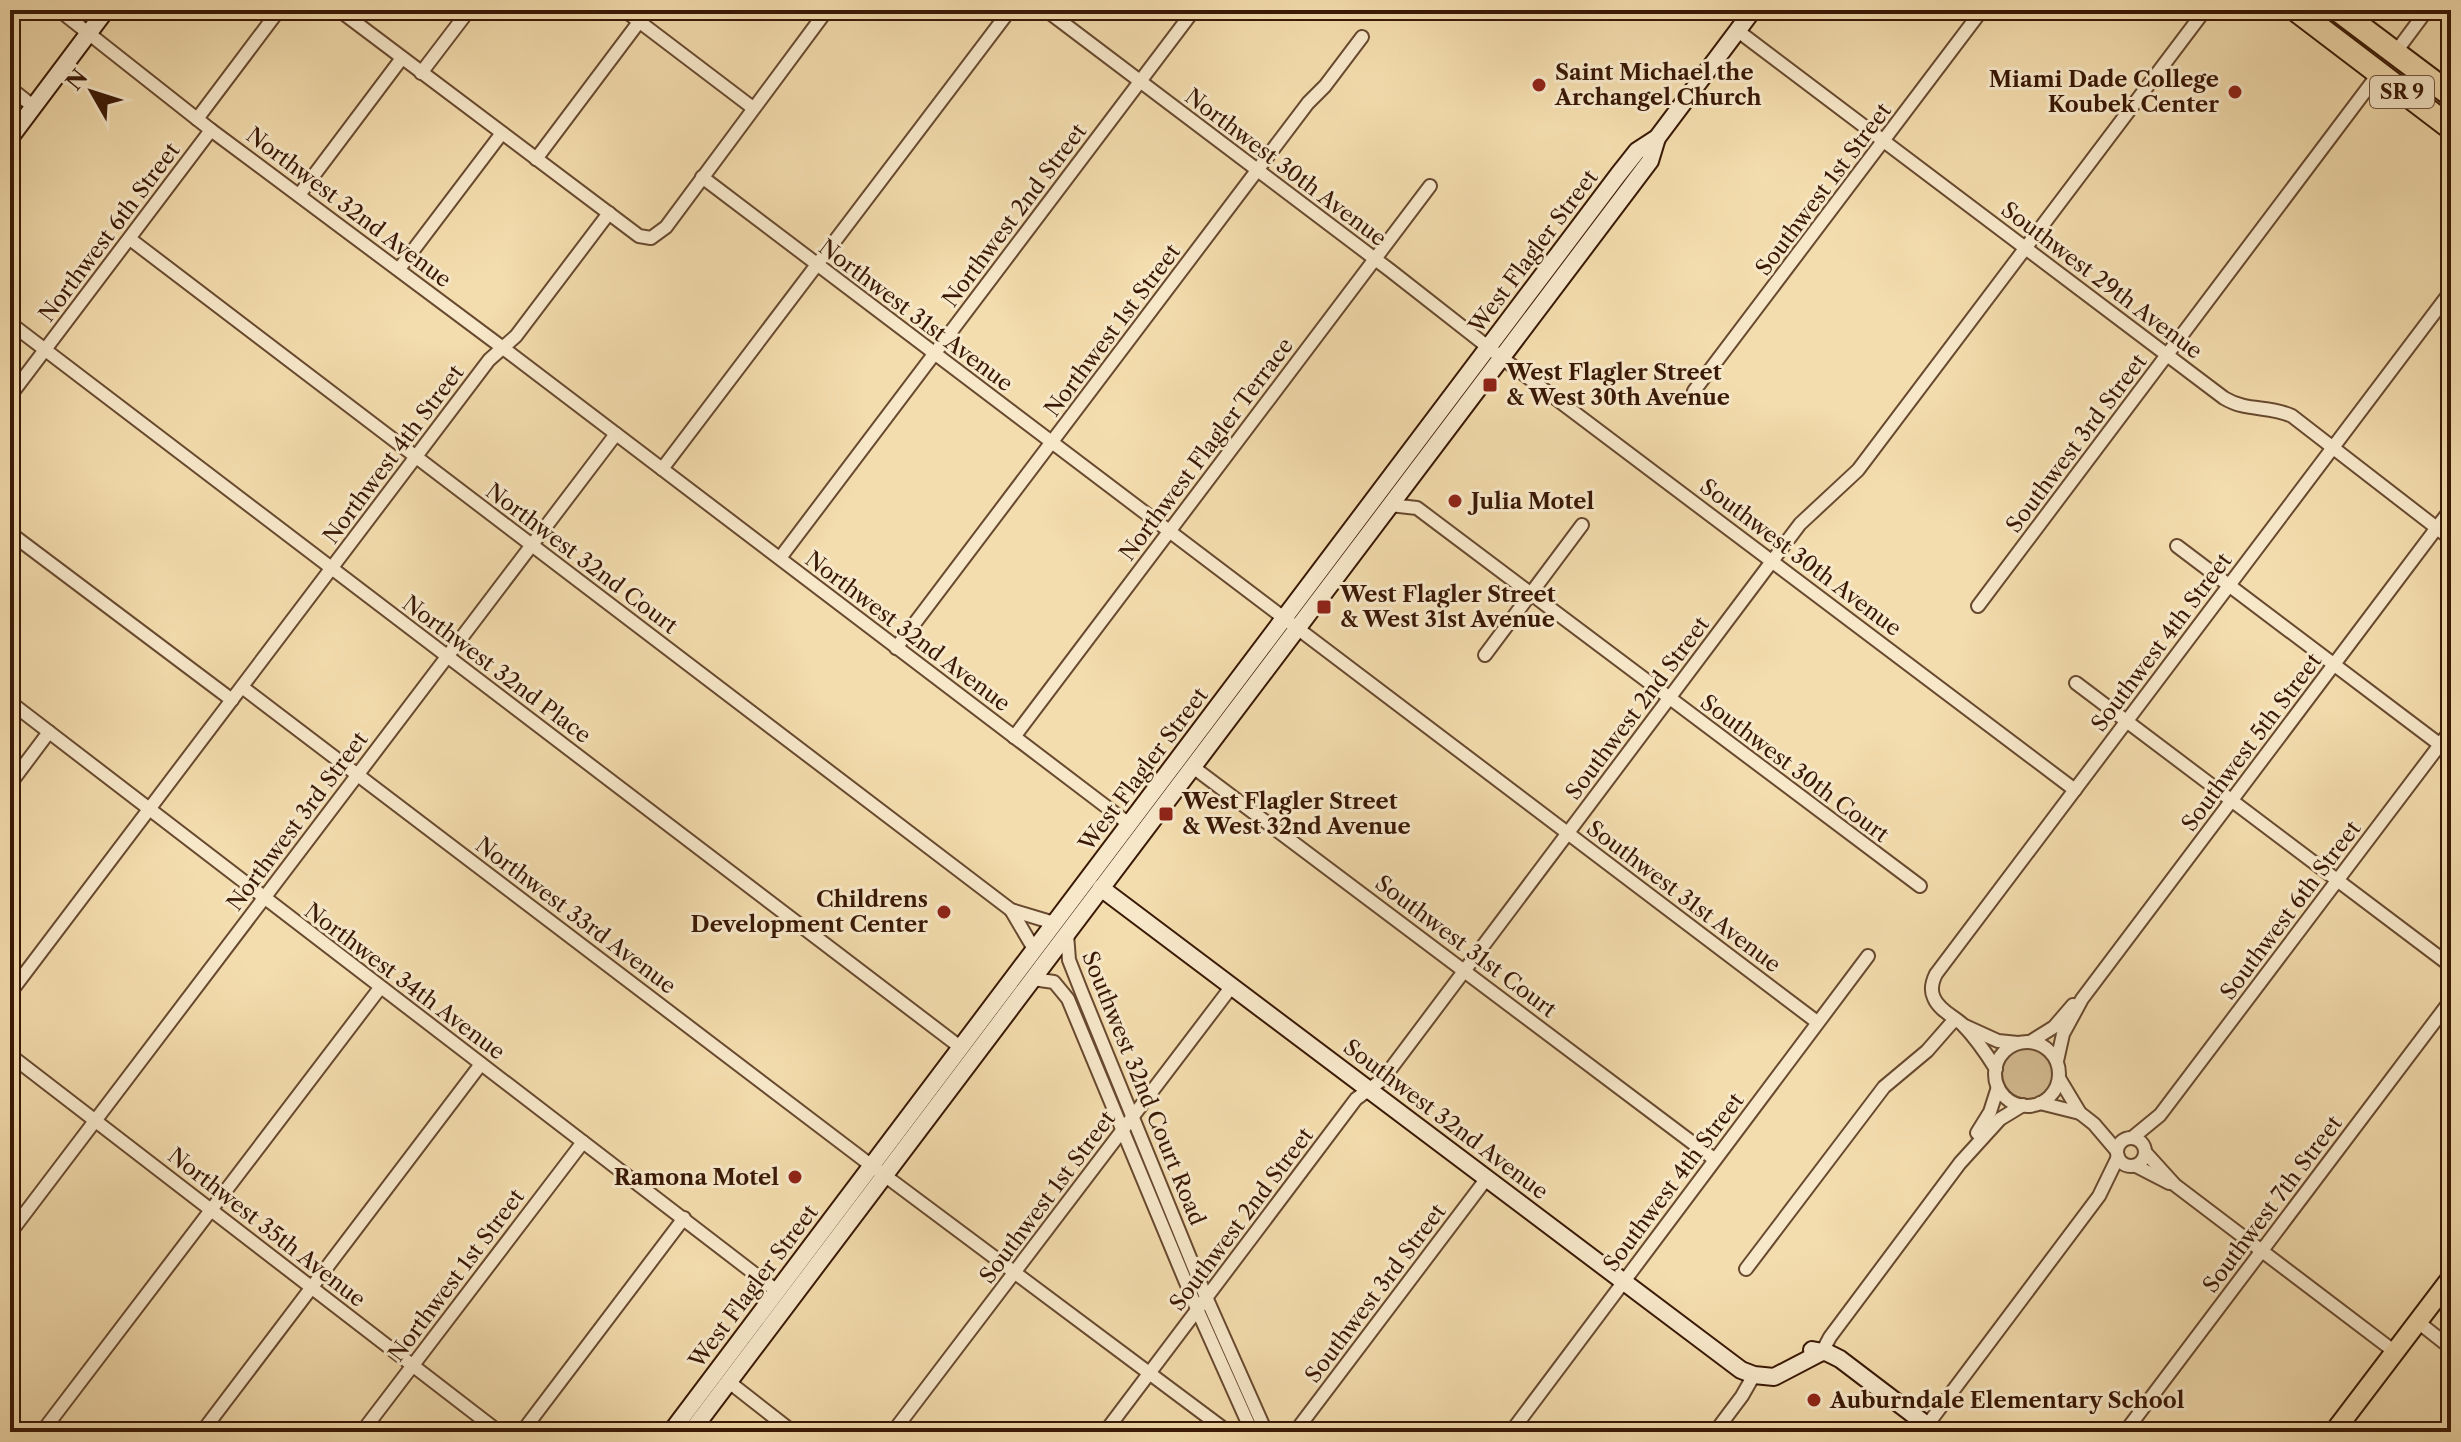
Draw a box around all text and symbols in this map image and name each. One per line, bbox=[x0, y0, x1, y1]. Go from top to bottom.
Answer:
north arrow bbox=[52, 52, 132, 132]
place label: Saint Michael the Archangel Church bbox=[1554, 59, 1762, 111]
text: N bbox=[60, 64, 93, 96]
place label: Miami Dade College Koubek Center bbox=[1989, 66, 2219, 118]
marker: Saint Michael the Archangel Church bbox=[1530, 76, 1548, 94]
road number: SR 9 bbox=[2370, 76, 2434, 108]
street label: Northwest 30th Avenue bbox=[1180, 83, 1392, 252]
marker: Miami Dade College Koubek Center bbox=[2226, 83, 2244, 101]
street label: Southwest 1st Street bbox=[1750, 98, 1897, 281]
street label: Northwest 2nd Street bbox=[937, 118, 1092, 312]
street label: Northwest 32nd Avenue bbox=[241, 122, 456, 293]
street label: Northwest 6th Street bbox=[33, 137, 186, 327]
street label: West Flagler Street bbox=[1463, 164, 1604, 339]
street label: Southwest 29th Avenue bbox=[1996, 196, 2207, 365]
street label: Northwest 31st Avenue bbox=[813, 234, 1018, 397]
street label: Northwest 1st Street bbox=[1039, 239, 1186, 422]
street label: Northwest Flagler Terrace bbox=[1114, 333, 1299, 566]
street label: Southwest 3rd Street bbox=[2000, 348, 2153, 538]
street label: Northwest 4th Street bbox=[317, 359, 470, 549]
place label: West Flagler Street & West 30th Avenue bbox=[1505, 359, 1730, 411]
marker: West Flagler Street & West 30th Avenue bbox=[1481, 376, 1499, 394]
street label: Southwest 30th Avenue bbox=[1695, 473, 1907, 642]
street label: Northwest 32nd Court bbox=[480, 477, 683, 639]
place label: Julia Motel bbox=[1467, 488, 1594, 515]
marker: Julia Motel bbox=[1446, 492, 1464, 510]
street label: Northwest 32nd Avenue bbox=[800, 546, 1015, 717]
street label: Southwest 4th Street bbox=[2085, 547, 2238, 737]
place label: West Flagler Street & West 31st Avenue bbox=[1339, 581, 1556, 633]
street label: Northwest 32nd Place bbox=[397, 590, 596, 749]
marker: West Flagler Street & West 31st Avenue bbox=[1315, 598, 1333, 616]
street label: Southwest 2nd Street bbox=[1560, 611, 1715, 805]
street label: Southwest 5th Street bbox=[2176, 648, 2327, 837]
street label: West Flagler Street bbox=[1073, 682, 1214, 857]
street label: Southwest 30th Court bbox=[1695, 689, 1894, 848]
street label: Northwest 3rd Street bbox=[221, 726, 374, 916]
place label: West Flagler Street & West 32nd Avenue bbox=[1181, 788, 1411, 840]
marker: West Flagler Street & West 32nd Avenue bbox=[1157, 805, 1175, 823]
street label: Southwest 31st Avenue bbox=[1581, 815, 1786, 978]
street label: Southwest 6th Street bbox=[2214, 815, 2367, 1005]
street label: Northwest 33rd Avenue bbox=[470, 831, 681, 1000]
street label: Southwest 31st Court bbox=[1370, 870, 1562, 1023]
place label: Childrens Development Center bbox=[691, 886, 928, 938]
street label: Northwest 34th Avenue bbox=[299, 897, 510, 1066]
marker: Childrens Development Center bbox=[935, 903, 953, 921]
street label: Southwest 32nd Court Road bbox=[1076, 947, 1211, 1229]
street label: Southwest 32nd Avenue bbox=[1338, 1034, 1553, 1205]
street label: Southwest 4th Street bbox=[1597, 1087, 1750, 1277]
street label: Southwest 1st Street bbox=[974, 1106, 1121, 1289]
street label: Southwest 7th Street bbox=[2197, 1110, 2348, 1298]
street label: Southwest 2nd Street bbox=[1164, 1122, 1319, 1316]
street label: Northwest 35th Avenue bbox=[163, 1142, 371, 1313]
place label: Ramona Motel bbox=[614, 1164, 779, 1191]
marker: Ramona Motel bbox=[786, 1168, 804, 1186]
street label: Northwest 1st Street bbox=[383, 1184, 530, 1367]
street label: Southwest 3rd Street bbox=[1299, 1198, 1452, 1388]
street label: West Flagler Street bbox=[683, 1199, 824, 1374]
place label: Auburndale Elementary School bbox=[1829, 1387, 2185, 1414]
marker: Auburndale Elementary School bbox=[1805, 1391, 1823, 1409]

